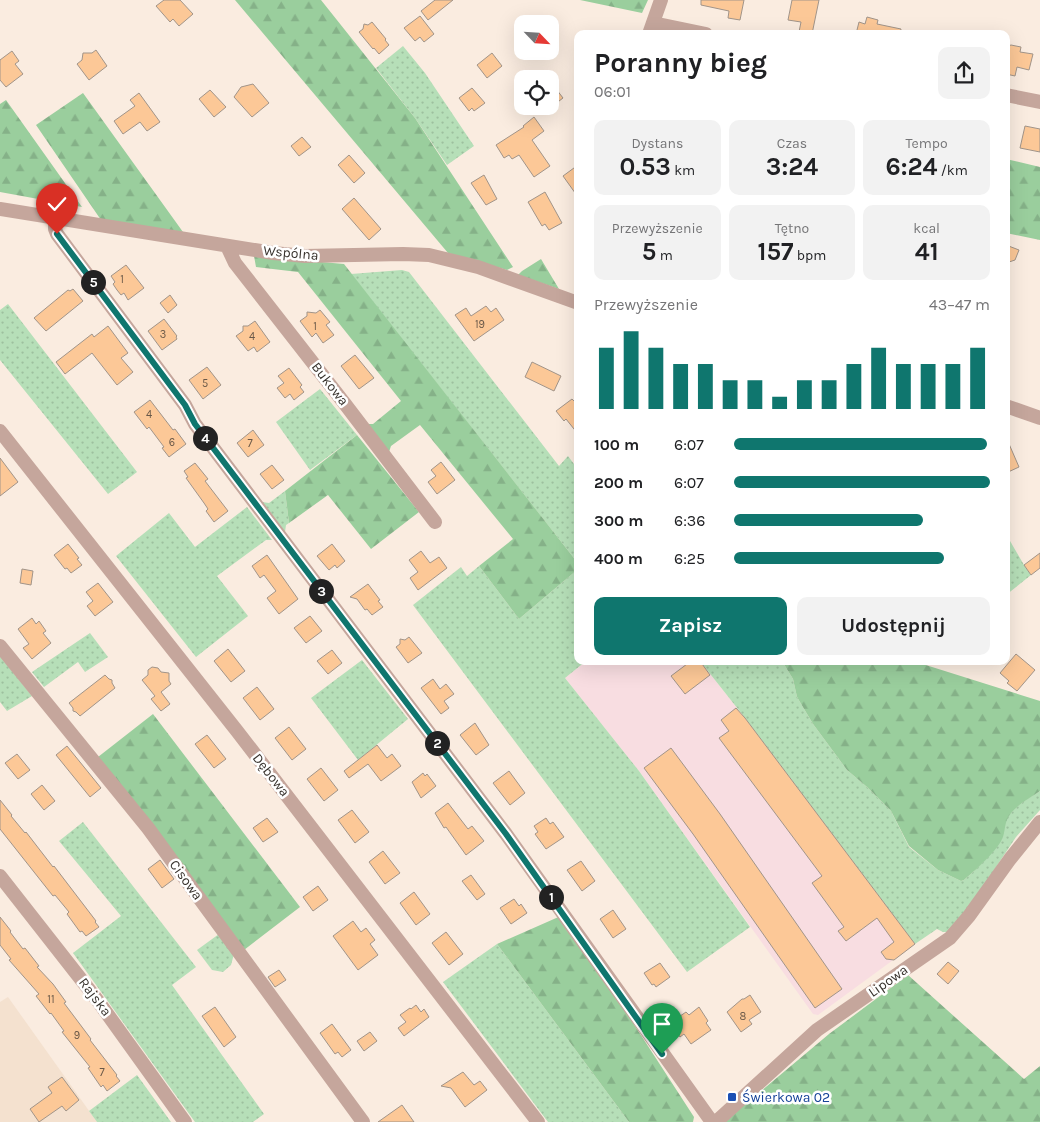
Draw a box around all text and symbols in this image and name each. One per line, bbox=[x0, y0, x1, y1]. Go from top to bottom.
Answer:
north arrow bbox=[514, 15, 559, 60]
map controls bbox=[514, 15, 559, 115]
text: Poranny bieg bbox=[594, 46, 767, 79]
button: share bbox=[938, 47, 990, 99]
button: locate bbox=[514, 70, 559, 115]
text: 06:01 bbox=[594, 82, 631, 101]
text: Dystans bbox=[631, 135, 683, 152]
text: Czas bbox=[777, 135, 807, 152]
text: Tempo bbox=[906, 135, 948, 152]
text: 0.53 bbox=[620, 152, 671, 181]
text: 3:24 bbox=[766, 152, 818, 181]
text: 6:24 bbox=[886, 152, 937, 181]
text: km bbox=[671, 162, 695, 179]
text: /km bbox=[937, 162, 968, 179]
pin bbox=[36, 183, 78, 234]
icon: check bbox=[43, 190, 71, 218]
text: Przewyższenie bbox=[612, 220, 703, 237]
text: Tętno bbox=[775, 220, 809, 237]
text: kcal bbox=[913, 220, 940, 237]
text: 5 bbox=[642, 237, 656, 266]
text: 157 bbox=[758, 237, 793, 266]
text: 41 bbox=[915, 237, 939, 266]
street label: Wspólna bbox=[263, 242, 319, 264]
text: m bbox=[656, 247, 673, 264]
text: bpm bbox=[793, 247, 826, 264]
pin: 5 bbox=[80, 270, 106, 294]
house number: 1 bbox=[120, 273, 124, 286]
text: 5 bbox=[89, 274, 98, 291]
text: Przewyższenie bbox=[594, 295, 698, 314]
text: 43–47 m bbox=[929, 295, 990, 314]
house number: 19 bbox=[475, 318, 485, 331]
house number: 1 bbox=[313, 320, 317, 333]
house number: 3 bbox=[160, 328, 166, 341]
house number: 4 bbox=[249, 330, 255, 343]
street label: Bukowa bbox=[308, 359, 352, 409]
house number: 5 bbox=[202, 377, 208, 390]
house number: 4 bbox=[146, 408, 152, 421]
pin: 4 bbox=[192, 426, 218, 450]
text: 4 bbox=[201, 430, 210, 447]
text: 100 m bbox=[594, 435, 639, 454]
text: 6:07 bbox=[674, 435, 704, 454]
house number: 6 bbox=[169, 436, 175, 449]
house number: 7 bbox=[247, 437, 253, 450]
text: 200 m bbox=[594, 473, 643, 492]
text: 6:07 bbox=[674, 473, 704, 492]
text: 300 m bbox=[594, 511, 643, 530]
text: 6:36 bbox=[674, 511, 705, 530]
text: 400 m bbox=[594, 549, 643, 568]
text: 6:25 bbox=[674, 549, 705, 568]
pin: 3 bbox=[308, 578, 334, 604]
text: 3 bbox=[317, 583, 326, 600]
button: Zapisz bbox=[594, 597, 787, 655]
button: Udostępnij bbox=[797, 597, 990, 655]
pin: 2 bbox=[424, 730, 450, 756]
text: 2 bbox=[433, 735, 442, 752]
street label: Dębowa bbox=[249, 750, 293, 800]
street label: Cisowa bbox=[166, 857, 206, 903]
pin: 1 bbox=[538, 884, 564, 910]
text: 1 bbox=[549, 889, 554, 906]
street label: Lipowa bbox=[865, 961, 911, 1001]
street label: Rajska bbox=[75, 974, 115, 1020]
house number: 11 bbox=[47, 993, 55, 1006]
pin bbox=[641, 1003, 683, 1054]
icon: arrive bbox=[648, 1010, 676, 1038]
house number: 8 bbox=[740, 1010, 747, 1023]
house number: 9 bbox=[74, 1029, 80, 1042]
house number: 7 bbox=[99, 1066, 105, 1079]
place label: Świerkowa 02 bbox=[742, 1089, 830, 1106]
marker: Świerkowa 02 bbox=[726, 1091, 738, 1103]

